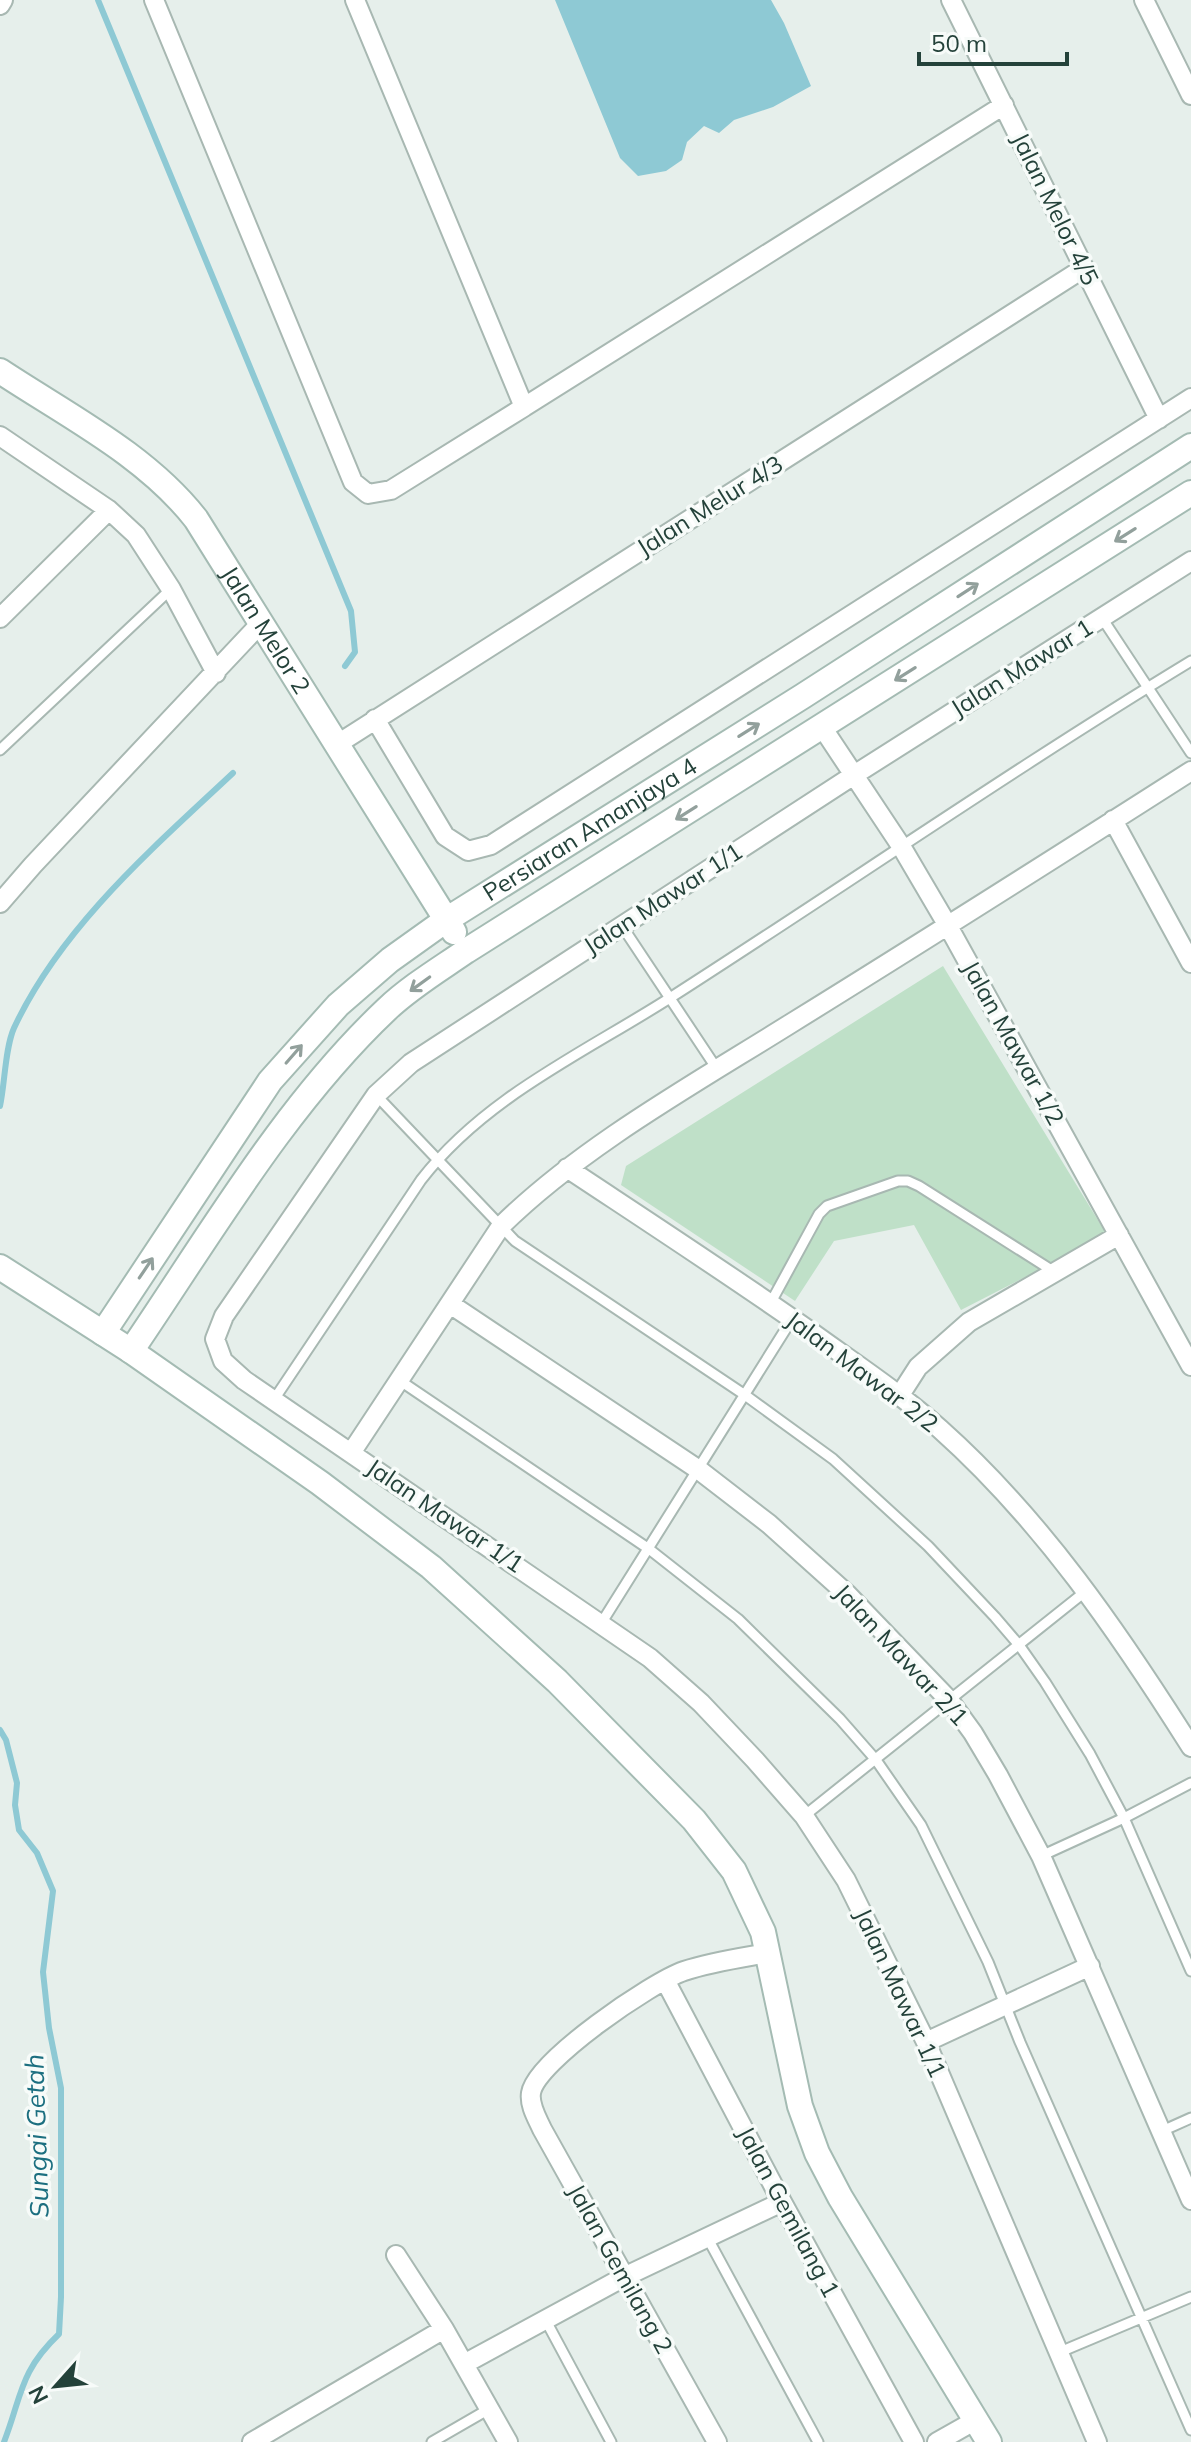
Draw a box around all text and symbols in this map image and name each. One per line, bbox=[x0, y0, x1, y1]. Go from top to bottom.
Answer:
scale bar bbox=[919, 16, 1067, 66]
text: 50 m bbox=[931, 28, 987, 58]
street label: Jalan Melor 4/5 bbox=[1006, 127, 1106, 290]
street label: Jalan Melur 4/3 bbox=[631, 448, 788, 562]
one-way arrow bbox=[1114, 528, 1137, 544]
street label: Jalan Melor 2 bbox=[215, 560, 318, 699]
one-way arrow bbox=[956, 581, 979, 597]
street label: Jalan Mawar 1 bbox=[945, 612, 1098, 723]
one-way arrow bbox=[895, 666, 917, 683]
one-way arrow bbox=[737, 722, 760, 738]
street label: Persiaran Amanjaya 4 bbox=[477, 750, 702, 907]
one-way arrow bbox=[675, 805, 697, 821]
street label: Jalan Mawar 1/1 bbox=[577, 836, 747, 961]
street label: Jalan Mawar 1/2 bbox=[956, 955, 1071, 1130]
one-way arrow bbox=[409, 976, 431, 992]
one-way arrow bbox=[285, 1044, 303, 1064]
one-way arrow bbox=[138, 1257, 155, 1279]
street label: Jalan Mawar 2/2 bbox=[780, 1304, 945, 1438]
street label: Jalan Mawar 1/1 bbox=[361, 1451, 530, 1579]
street label: Jalan Mawar 2/1 bbox=[828, 1577, 975, 1732]
street label: Jalan Mawar 1/1 bbox=[849, 1903, 953, 2082]
water label: Sungai Getah bbox=[17, 2054, 56, 2218]
street label: Jalan Gemilang 1 bbox=[731, 2121, 847, 2302]
street label: Jalan Gemilang 2 bbox=[562, 2178, 680, 2359]
north arrow bbox=[16, 2346, 96, 2426]
text: N bbox=[22, 2381, 54, 2409]

